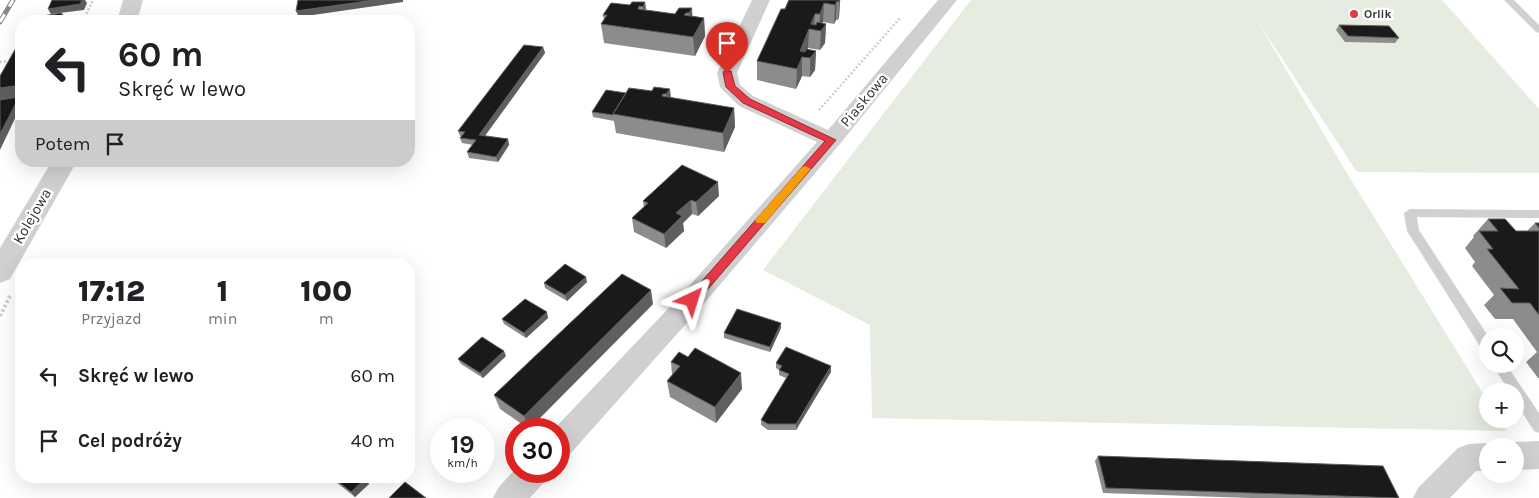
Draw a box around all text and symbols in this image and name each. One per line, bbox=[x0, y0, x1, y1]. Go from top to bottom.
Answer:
place label: Orlik bbox=[1364, 7, 1392, 21]
marker: Orlik bbox=[1348, 8, 1360, 20]
pin bbox=[706, 22, 748, 73]
icon: arrive bbox=[713, 29, 741, 57]
text: 60 m bbox=[118, 34, 203, 75]
icon: left bbox=[35, 35, 100, 100]
street label: Piaskowa bbox=[836, 69, 892, 131]
text: Skręć w lewo bbox=[118, 76, 246, 102]
icon: arrive bbox=[101, 130, 129, 158]
text: Potem bbox=[35, 133, 91, 155]
street label: Kolejowa bbox=[9, 185, 55, 247]
text: 17:12 bbox=[78, 273, 145, 309]
text: 1 bbox=[217, 273, 228, 309]
text: 100 bbox=[300, 273, 352, 309]
position arrow bbox=[665, 273, 717, 325]
text: Przyjazd bbox=[81, 309, 142, 328]
text: min bbox=[208, 309, 237, 328]
text: m bbox=[319, 309, 334, 328]
map controls bbox=[1479, 328, 1524, 483]
button: search bbox=[1479, 328, 1524, 373]
icon: left bbox=[35, 362, 63, 390]
text: Skręć w lewo bbox=[78, 365, 194, 387]
text: 60 m bbox=[351, 365, 395, 387]
button: + bbox=[1479, 383, 1524, 428]
speed limit sign: 30 bbox=[505, 418, 570, 483]
icon: arrive bbox=[35, 427, 63, 455]
text: Cel podróży bbox=[78, 430, 182, 452]
text: 40 m bbox=[351, 430, 395, 452]
text: 19 bbox=[450, 430, 475, 459]
button: − bbox=[1479, 438, 1524, 483]
text: km/h bbox=[447, 456, 478, 470]

